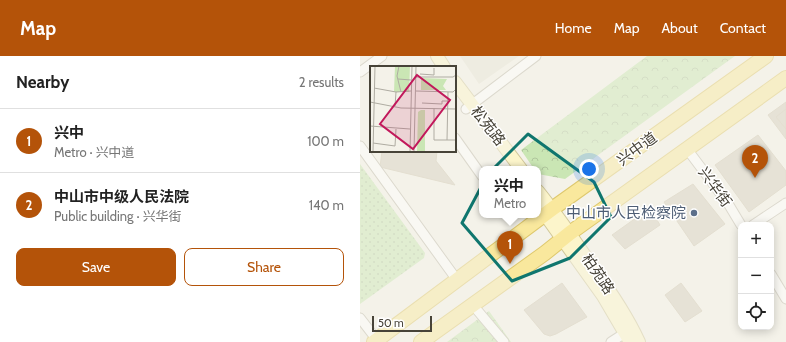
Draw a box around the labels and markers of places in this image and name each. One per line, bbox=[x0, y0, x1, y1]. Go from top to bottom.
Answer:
pin: 2 bbox=[742, 145, 768, 178]
place label: 中山市人民检察院 bbox=[566, 204, 686, 222]
marker: 中山市人民检察院 bbox=[689, 208, 699, 218]
pin: 1 bbox=[497, 231, 523, 264]

